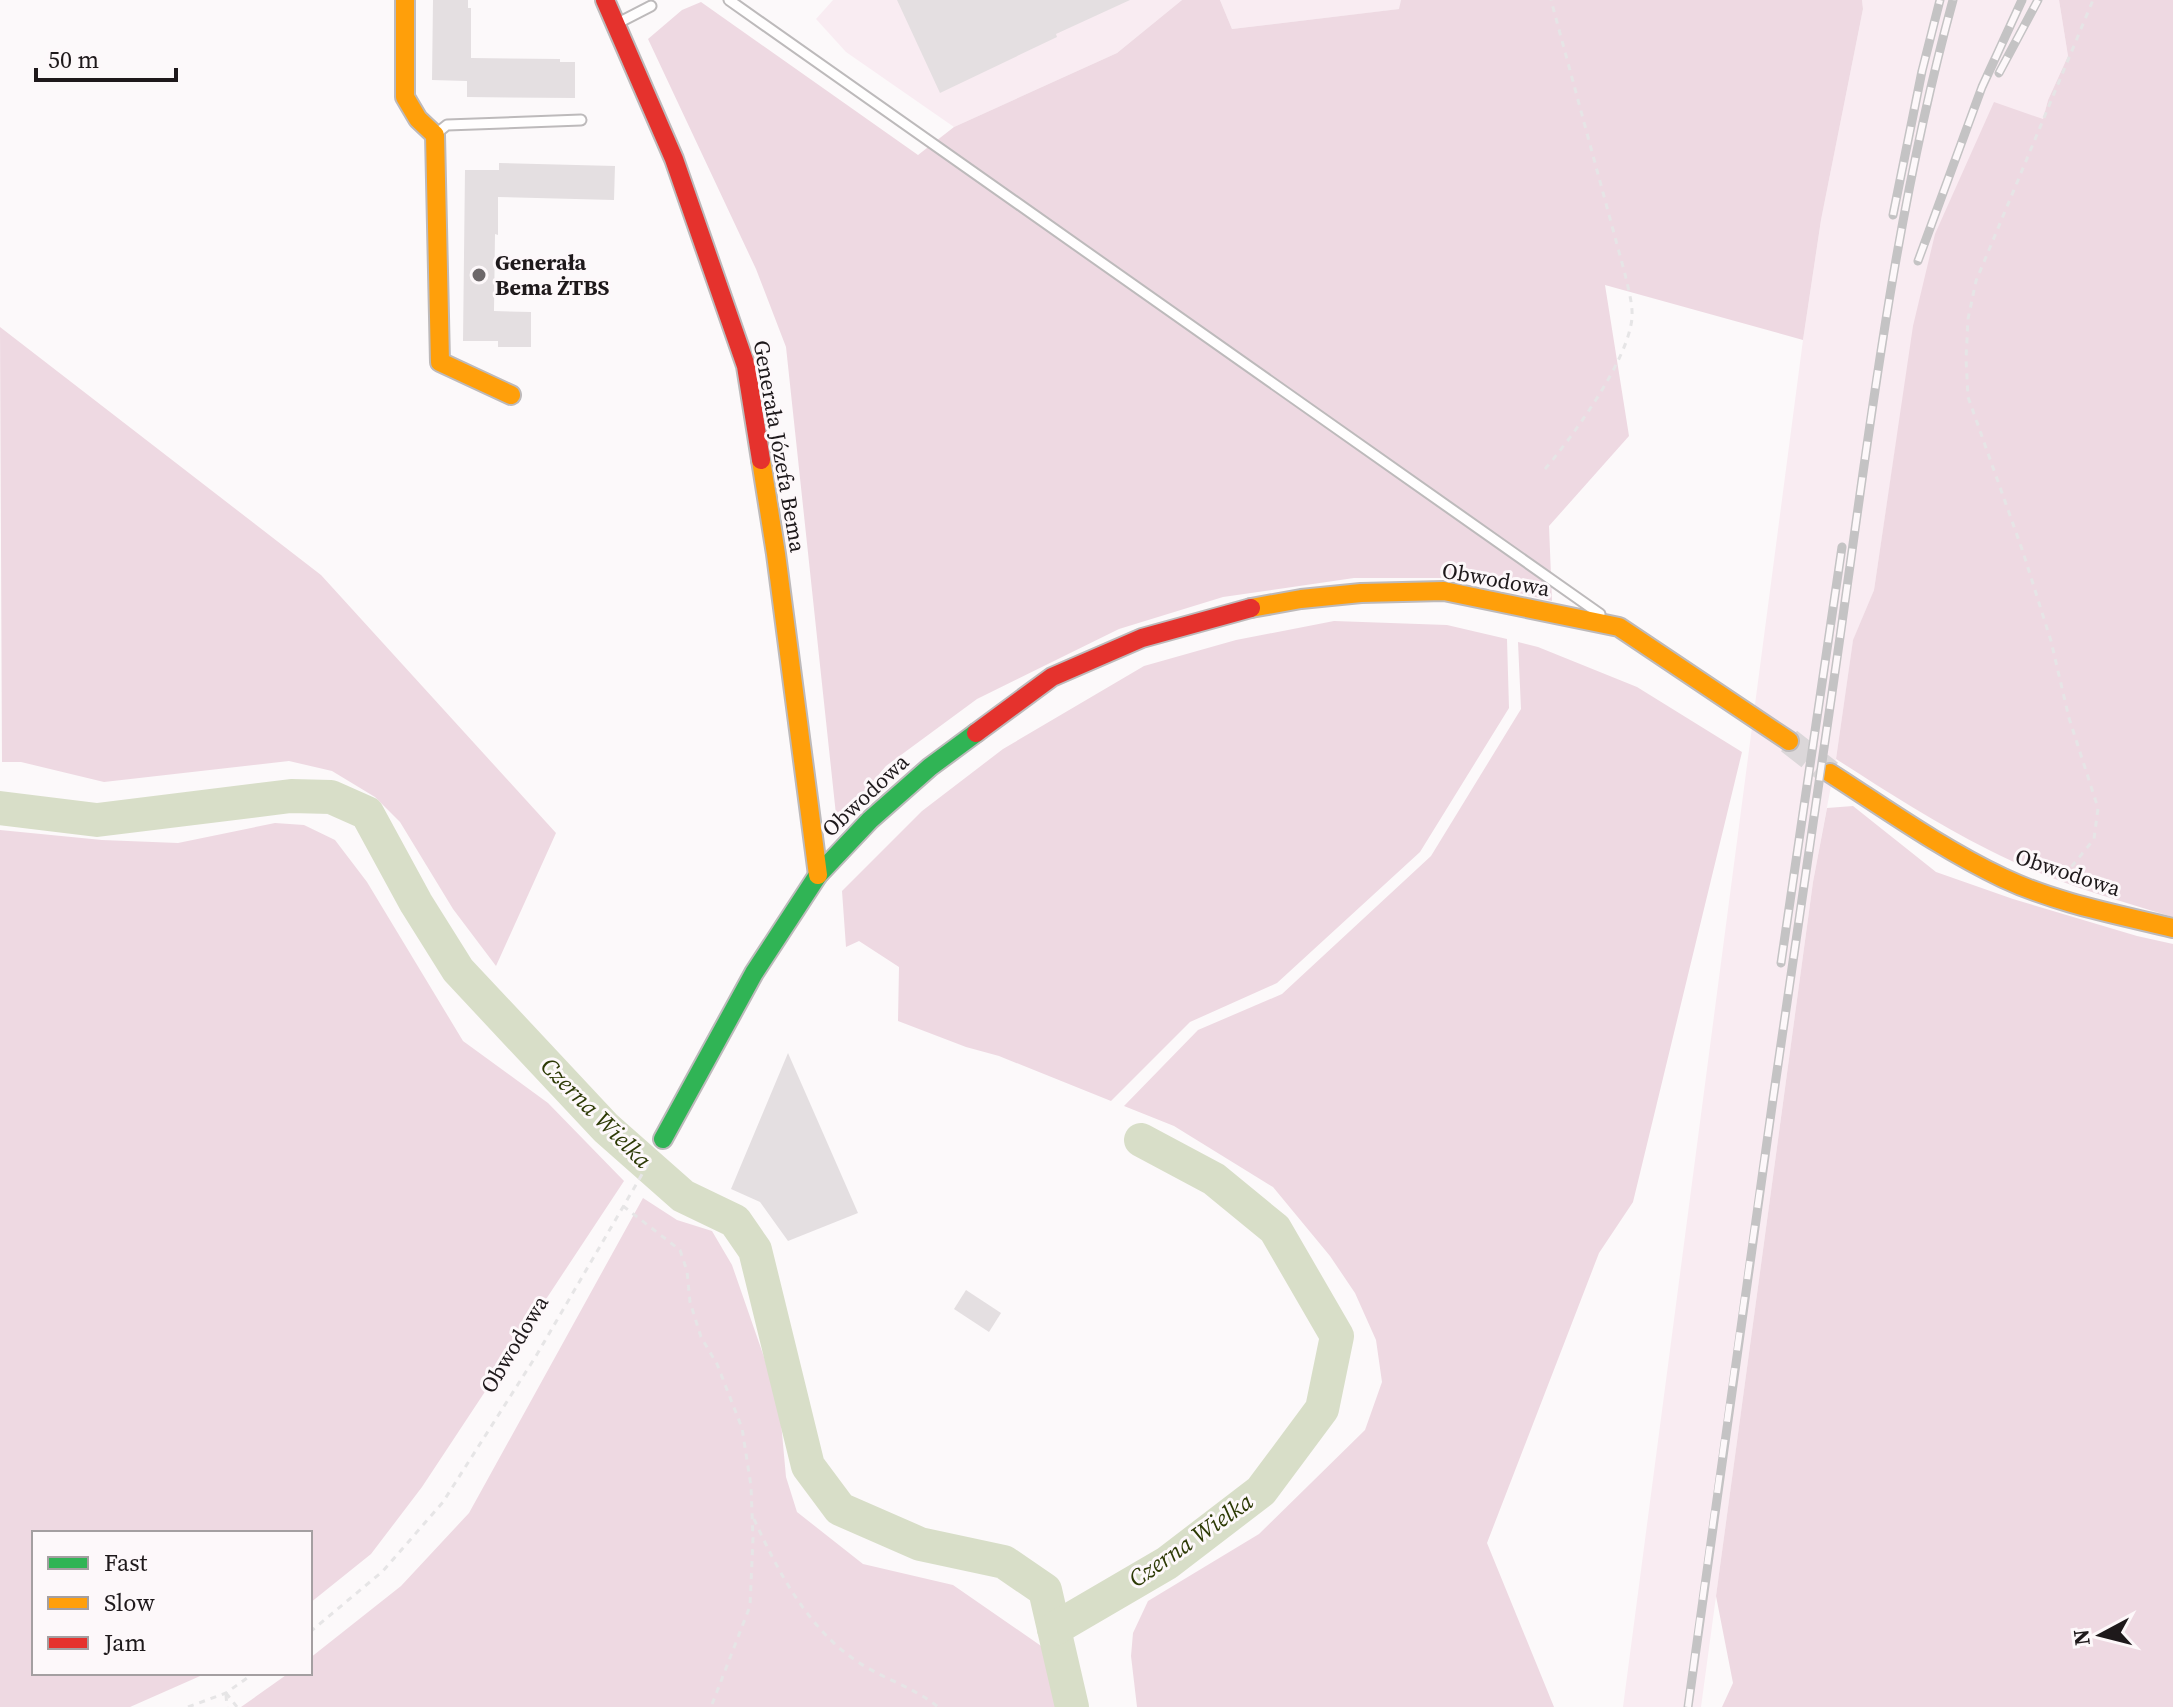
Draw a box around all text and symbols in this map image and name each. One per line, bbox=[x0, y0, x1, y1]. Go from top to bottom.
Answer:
scale bar bbox=[36, 32, 176, 82]
text: 50 m bbox=[48, 43, 99, 76]
place label: Generała Bema ŻTBS bbox=[495, 247, 610, 302]
marker: Generała Bema ŻTBS bbox=[470, 266, 488, 284]
street label: Generała Józefa Bema bbox=[747, 338, 814, 555]
street label: Obwodowa bbox=[1440, 555, 1553, 603]
street label: Obwodowa bbox=[815, 746, 916, 843]
street label: Obwodowa bbox=[2012, 841, 2125, 903]
water label: Czerna Wielka bbox=[534, 1050, 660, 1176]
street label: Obwodowa bbox=[473, 1289, 555, 1398]
water label: Czerna Wielka bbox=[1122, 1484, 1260, 1595]
legend bbox=[32, 1531, 312, 1675]
text: Fast bbox=[104, 1546, 148, 1579]
text: Slow bbox=[104, 1586, 155, 1619]
north arrow bbox=[2061, 1595, 2141, 1675]
text: Jam bbox=[103, 1626, 146, 1659]
text: N bbox=[2065, 1628, 2097, 1647]

